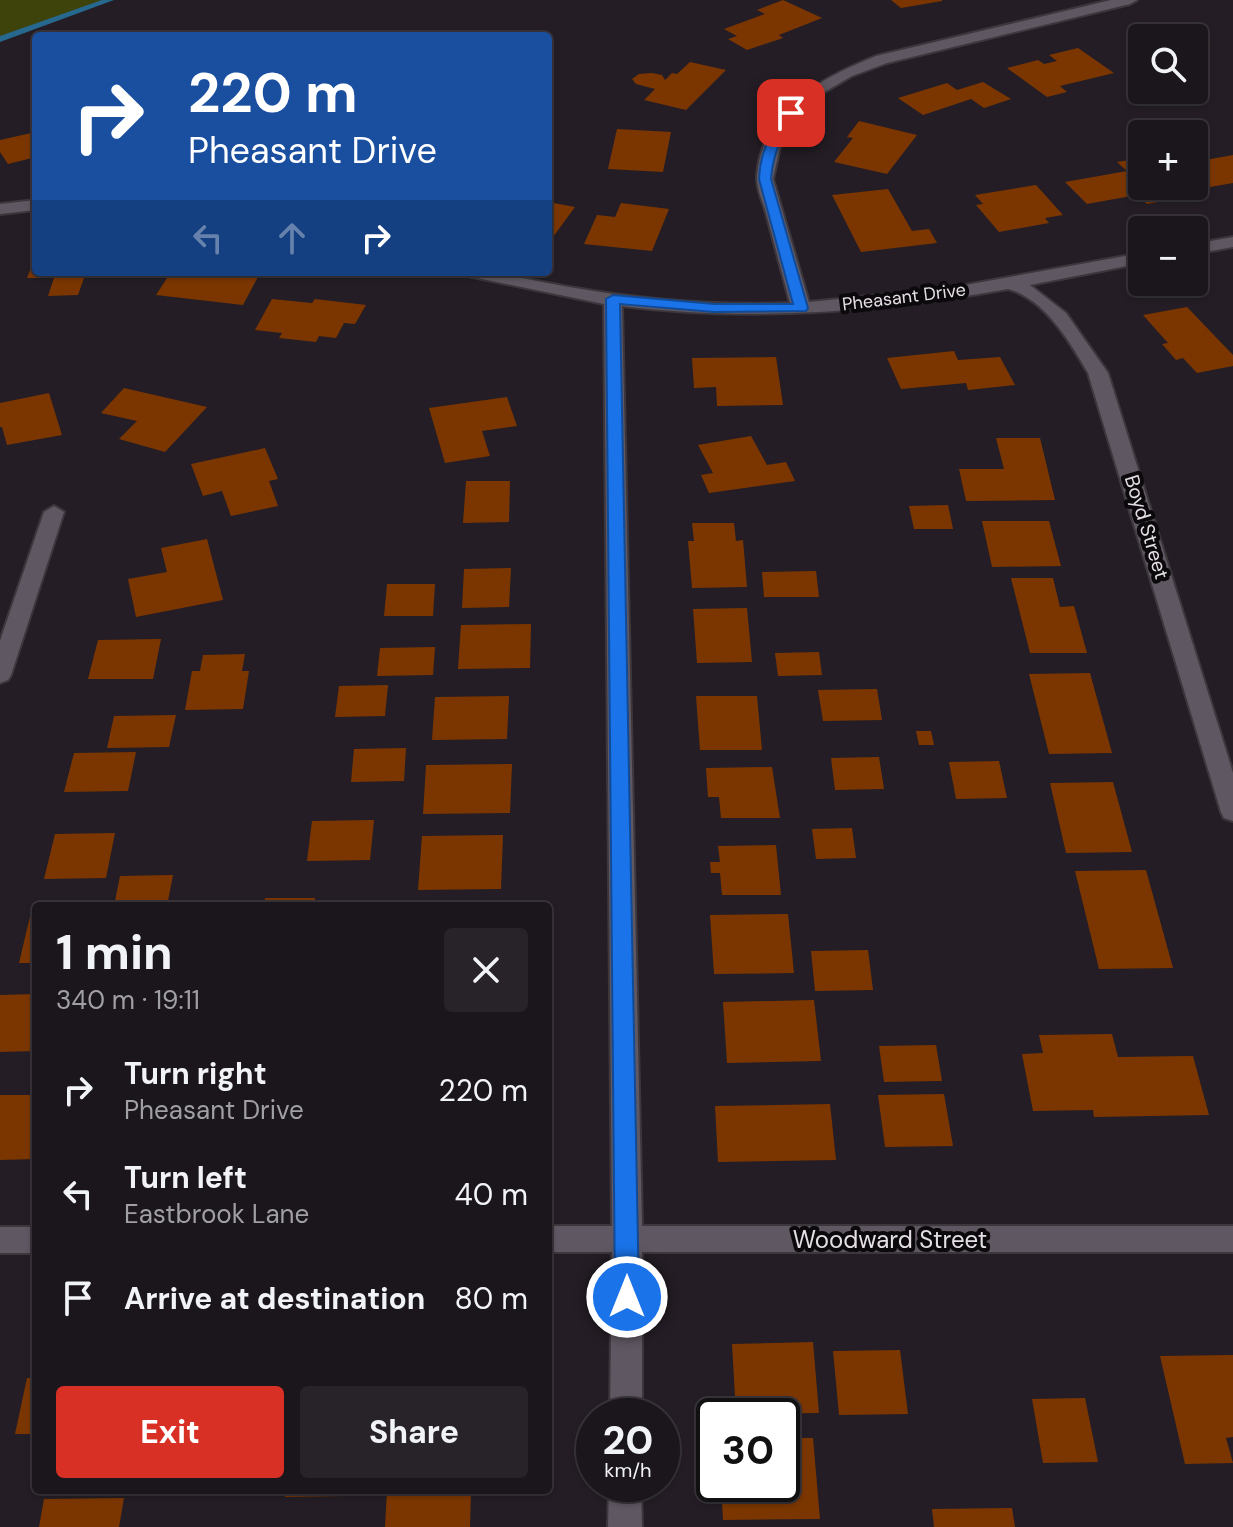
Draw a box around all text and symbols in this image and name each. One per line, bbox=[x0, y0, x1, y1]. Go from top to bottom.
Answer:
map controls bbox=[1128, 24, 1208, 296]
button: search bbox=[1128, 24, 1208, 104]
text: 220 m bbox=[188, 56, 358, 129]
icon: right bbox=[56, 64, 160, 168]
pin bbox=[757, 79, 825, 147]
icon: arrive bbox=[769, 91, 813, 135]
button: + bbox=[1128, 120, 1208, 200]
text: Pheasant Drive bbox=[188, 127, 437, 174]
icon: left bbox=[186, 216, 230, 260]
icon: ahead bbox=[270, 216, 314, 260]
icon: right bbox=[354, 216, 398, 260]
button: − bbox=[1128, 216, 1208, 296]
street label: Pheasant Drive bbox=[841, 278, 967, 316]
street label: Boyd Street bbox=[1119, 472, 1175, 583]
text: 1 min bbox=[56, 921, 173, 984]
button: close bbox=[444, 928, 528, 1012]
text: 340 m · 19:11 bbox=[56, 983, 200, 1017]
text: Turn right bbox=[124, 1054, 267, 1093]
icon: right bbox=[56, 1068, 100, 1112]
text: 220 m bbox=[439, 1071, 528, 1110]
text: Pheasant Drive bbox=[124, 1093, 304, 1127]
text: Turn left bbox=[124, 1158, 247, 1197]
icon: left bbox=[56, 1172, 100, 1216]
text: 40 m bbox=[455, 1175, 528, 1214]
text: Eastbrook Lane bbox=[124, 1197, 309, 1231]
street label: Woodward Street bbox=[793, 1224, 987, 1255]
position arrow bbox=[585, 1255, 669, 1339]
icon: arrive bbox=[56, 1276, 100, 1320]
text: Arrive at destination bbox=[124, 1279, 425, 1318]
text: 80 m bbox=[455, 1279, 528, 1318]
button: Exit bbox=[56, 1386, 284, 1478]
button: Share bbox=[300, 1386, 528, 1478]
speed limit sign: 30 bbox=[696, 1398, 800, 1502]
text: 20 bbox=[602, 1414, 654, 1466]
text: km/h bbox=[604, 1457, 652, 1483]

